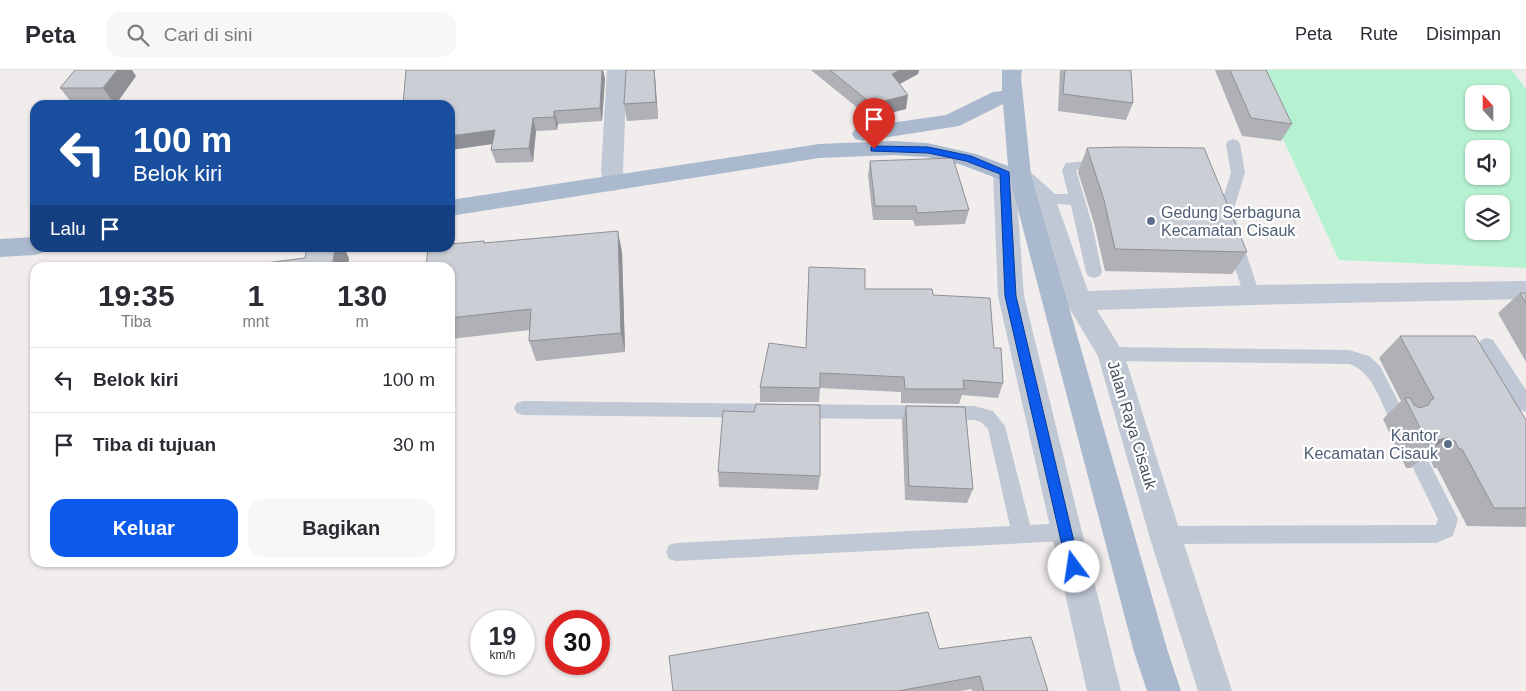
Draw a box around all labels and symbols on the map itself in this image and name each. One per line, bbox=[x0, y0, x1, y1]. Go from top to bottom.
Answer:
north arrow bbox=[1465, 85, 1510, 130]
pin bbox=[853, 98, 895, 149]
place label: Gedung Serbaguna Kecamatan Cisauk bbox=[1161, 204, 1301, 239]
marker: Gedung Serbaguna Kecamatan Cisauk bbox=[1145, 215, 1157, 227]
street label: Jalan Raya Cisauk bbox=[1104, 359, 1160, 492]
place label: Kantor Kecamatan Cisauk bbox=[1304, 427, 1439, 462]
marker: Kantor Kecamatan Cisauk bbox=[1442, 438, 1454, 450]
position arrow bbox=[1047, 540, 1099, 592]
speed limit sign: 30 bbox=[545, 610, 610, 675]

